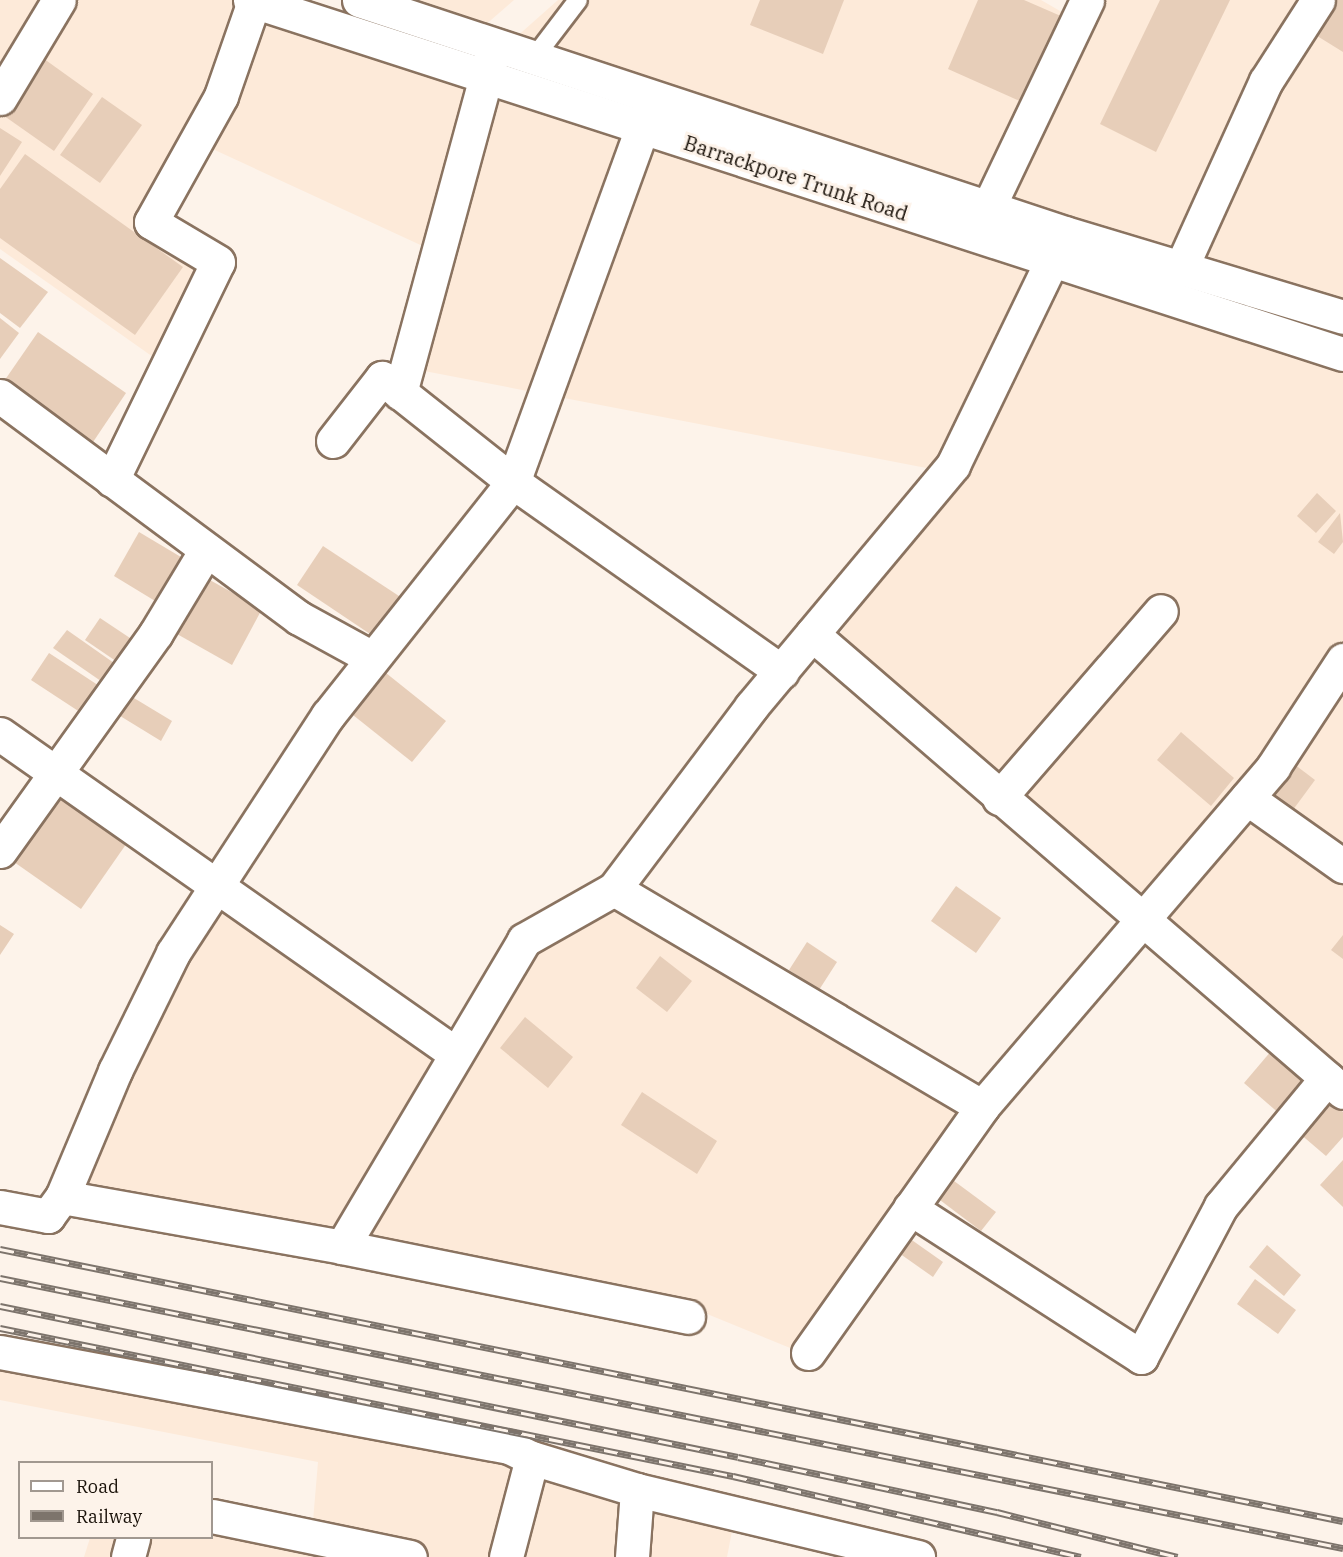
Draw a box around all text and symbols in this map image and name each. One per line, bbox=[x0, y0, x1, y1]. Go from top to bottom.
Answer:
street label: Barrackpore Trunk Road bbox=[681, 130, 911, 226]
legend bbox=[18, 1461, 213, 1539]
text: Road bbox=[76, 1475, 119, 1498]
text: Railway bbox=[76, 1505, 142, 1528]

